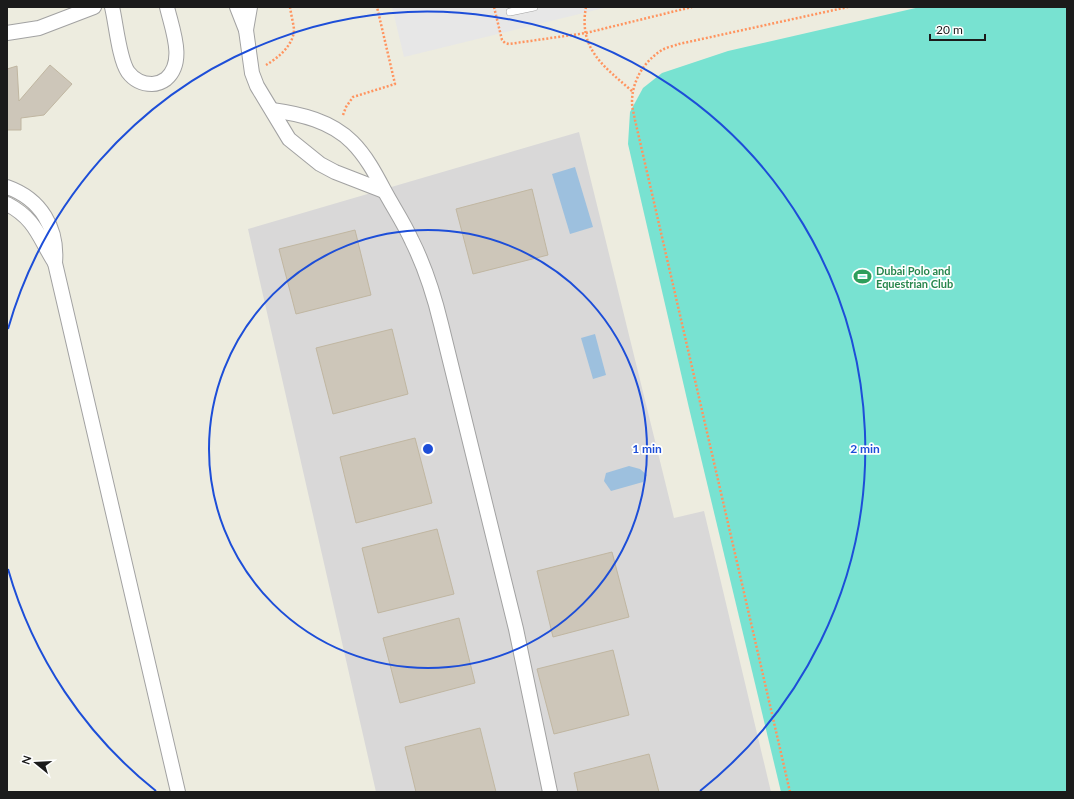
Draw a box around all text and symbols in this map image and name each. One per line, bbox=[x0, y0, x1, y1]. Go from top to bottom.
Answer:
scale bar bbox=[930, 16, 985, 42]
text: 20 m bbox=[936, 22, 963, 37]
place label: Dubai Polo and Equestrian Club bbox=[876, 264, 953, 290]
sports icon: Dubai Polo and Equestrian Club bbox=[853, 266, 873, 286]
text: 1 min bbox=[632, 441, 662, 456]
text: 2 min bbox=[850, 441, 880, 456]
centre of rings bbox=[421, 442, 435, 456]
north arrow bbox=[16, 743, 56, 783]
text: N bbox=[19, 754, 34, 766]

